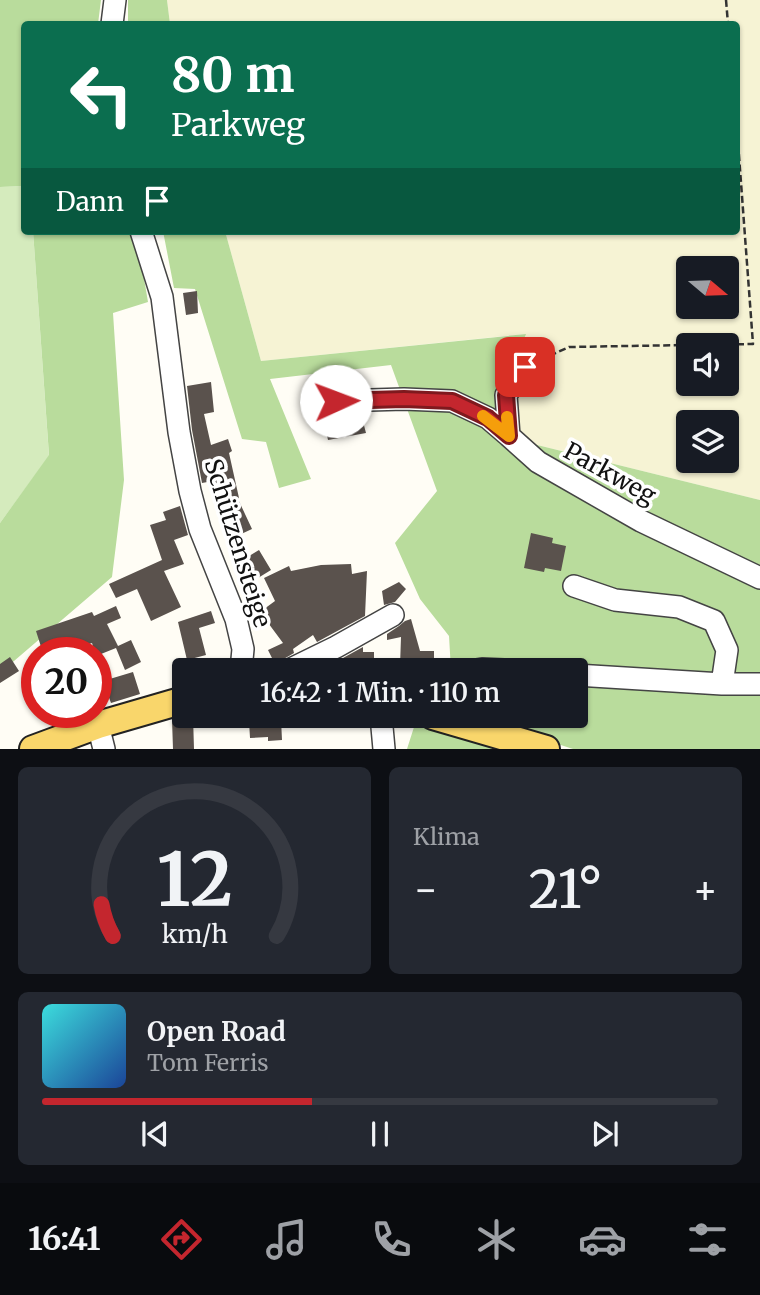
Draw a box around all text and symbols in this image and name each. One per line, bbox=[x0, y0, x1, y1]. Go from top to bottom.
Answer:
text: 80 m bbox=[171, 44, 294, 105]
icon: left bbox=[56, 49, 147, 140]
text: Parkweg bbox=[171, 105, 305, 145]
icon: arrive bbox=[138, 182, 176, 220]
text: Dann bbox=[56, 185, 124, 218]
north arrow bbox=[676, 256, 738, 318]
map controls bbox=[676, 256, 739, 473]
button: sound bbox=[676, 333, 739, 396]
pin bbox=[495, 337, 555, 397]
icon: arrive bbox=[506, 348, 544, 386]
position arrow bbox=[299, 364, 373, 438]
button: layers bbox=[676, 410, 739, 473]
street label: Parkweg bbox=[558, 435, 662, 511]
street label: Schützensteige bbox=[198, 455, 278, 631]
speed limit sign: 20 bbox=[21, 637, 112, 728]
text: 16:42 · 1 Min. · 110 m bbox=[260, 676, 500, 709]
text: Klima bbox=[413, 822, 480, 851]
text: 12 bbox=[157, 835, 232, 927]
text: 21° bbox=[529, 857, 602, 922]
text: − bbox=[413, 866, 438, 913]
text: + bbox=[693, 866, 718, 913]
text: km/h bbox=[161, 918, 228, 950]
text: Open Road bbox=[147, 1015, 286, 1048]
text: Tom Ferris bbox=[147, 1048, 269, 1077]
icon: previous bbox=[136, 1115, 174, 1153]
icon: pause bbox=[361, 1115, 399, 1153]
icon: next bbox=[586, 1115, 624, 1153]
icon: directions bbox=[157, 1215, 206, 1264]
icon: music bbox=[262, 1215, 311, 1264]
icon: phone bbox=[367, 1215, 416, 1264]
icon: climate bbox=[472, 1215, 521, 1264]
icon: car bbox=[578, 1215, 627, 1264]
icon: filters bbox=[683, 1215, 732, 1264]
text: 16:41 bbox=[28, 1219, 101, 1259]

